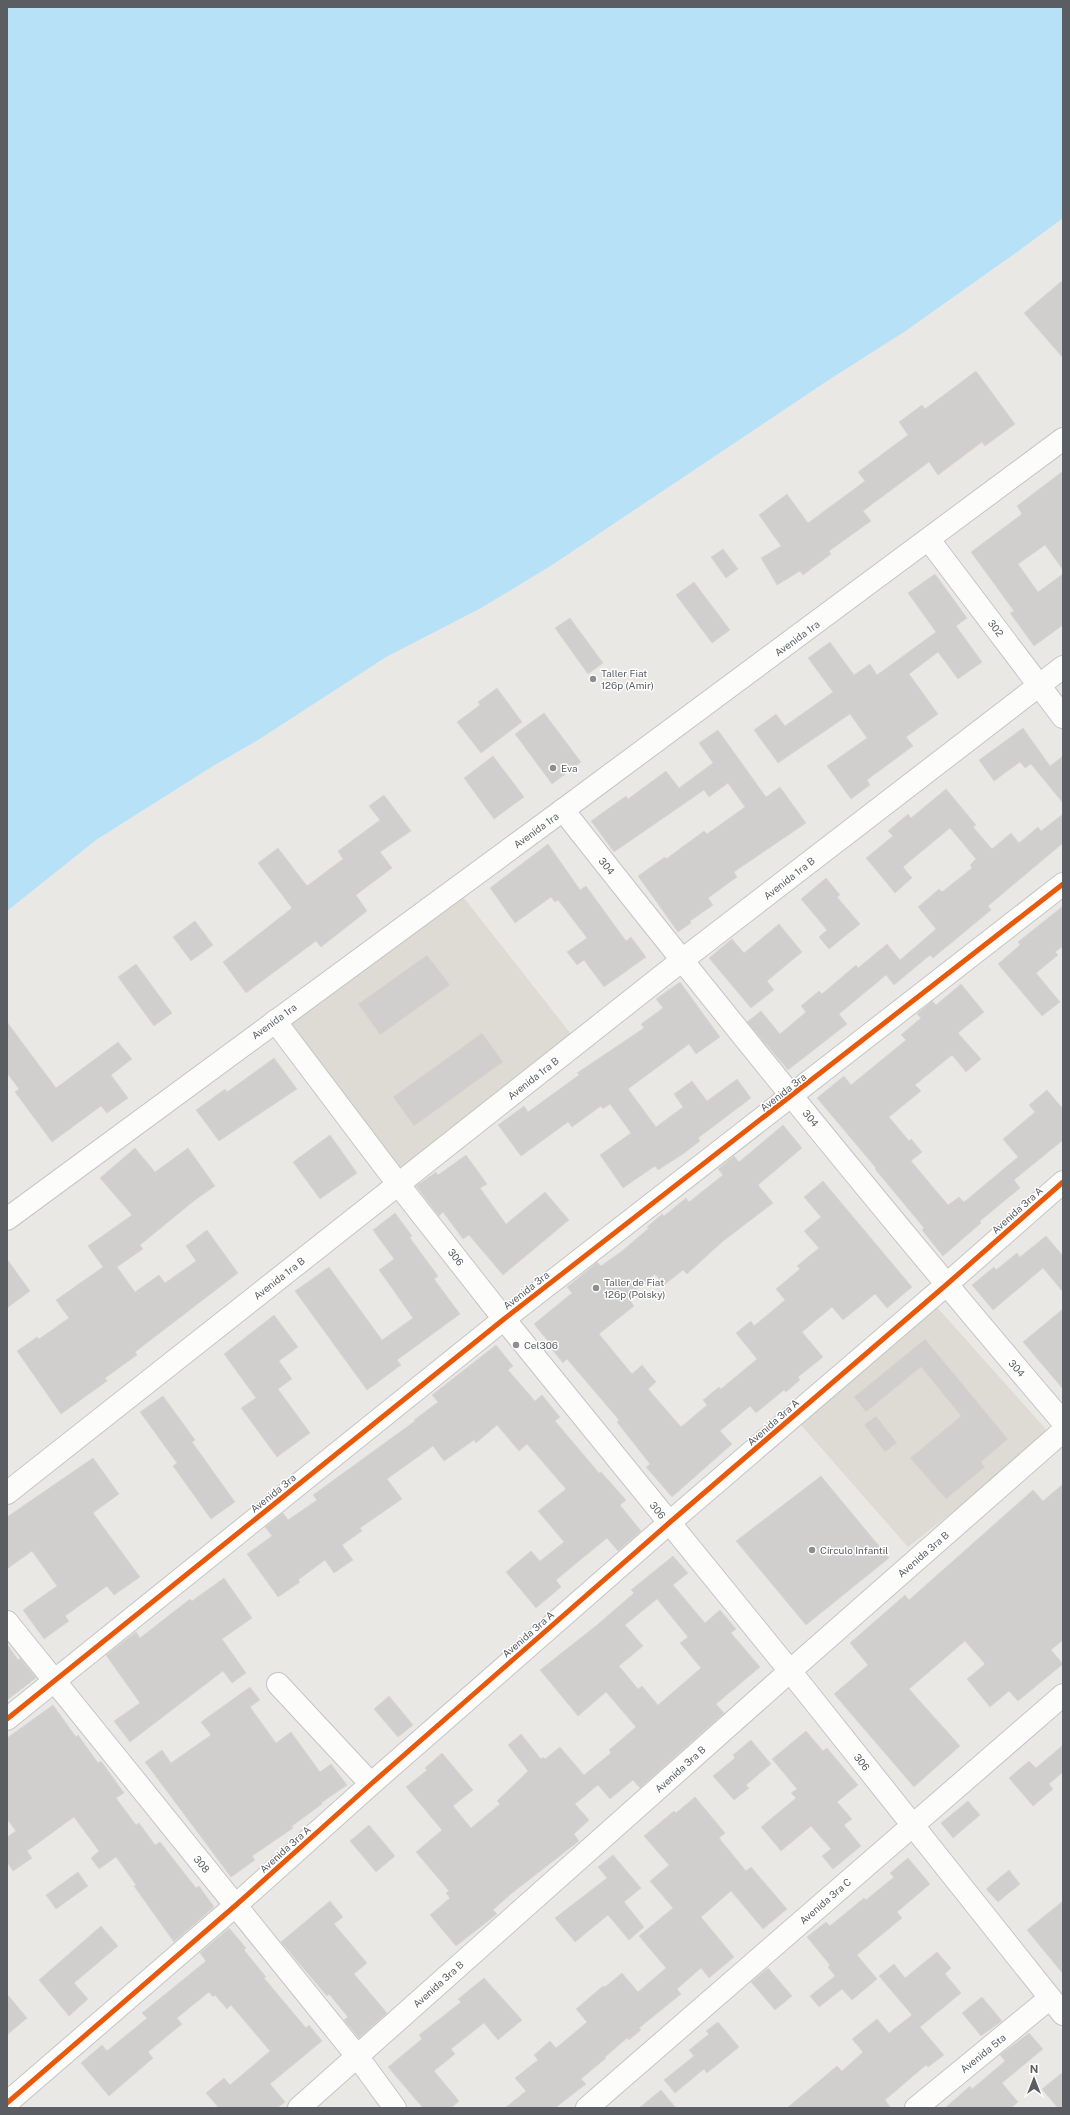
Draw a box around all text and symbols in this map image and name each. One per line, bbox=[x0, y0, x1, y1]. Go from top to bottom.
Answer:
street label: 302 bbox=[986, 617, 1006, 639]
street label: Avenida 1ra bbox=[772, 618, 822, 658]
place label: Taller Fiat 126p (Amir) bbox=[601, 667, 654, 691]
marker: Taller Fiat 126p (Amir) bbox=[588, 674, 598, 684]
place label: Eva bbox=[561, 762, 578, 774]
marker: Eva bbox=[548, 763, 558, 773]
street label: Avenida 1ra bbox=[511, 810, 561, 850]
street label: Avenida 1ra B bbox=[761, 854, 817, 902]
street label: 304 bbox=[597, 855, 617, 877]
street label: Avenida 1ra bbox=[249, 1001, 299, 1041]
street label: Avenida 1ra B bbox=[505, 1054, 561, 1102]
street label: Avenida 3ra bbox=[758, 1070, 808, 1114]
street label: 304 bbox=[800, 1107, 822, 1129]
street label: Avenida 3ra A bbox=[989, 1184, 1045, 1236]
street label: 306 bbox=[446, 1246, 466, 1268]
street label: Avenida 1ra B bbox=[251, 1254, 307, 1302]
street label: Avenida 3ra bbox=[501, 1268, 551, 1312]
place label: Taller de Fiat 126p (Polsky) bbox=[604, 1276, 665, 1300]
marker: Taller de Fiat 126p (Polsky) bbox=[591, 1283, 601, 1293]
place label: Cel306 bbox=[524, 1339, 558, 1351]
marker: Cel306 bbox=[511, 1340, 521, 1350]
street label: 304 bbox=[1006, 1357, 1028, 1379]
street label: Avenida 3ra A bbox=[745, 1396, 801, 1448]
street label: Avenida 3ra bbox=[248, 1471, 298, 1515]
street label: 306 bbox=[648, 1499, 668, 1521]
street label: Avenida 3ra B bbox=[895, 1528, 951, 1580]
place label: Círculo Infantil bbox=[820, 1544, 888, 1556]
marker: Círculo Infantil bbox=[807, 1545, 817, 1555]
street label: Avenida 3ra A bbox=[500, 1608, 556, 1660]
street label: Avenida 3ra B bbox=[652, 1743, 708, 1795]
street label: 306 bbox=[852, 1751, 872, 1773]
street label: Avenida 3ra A bbox=[257, 1823, 313, 1875]
street label: 308 bbox=[191, 1853, 213, 1875]
street label: Avenida 3ra C bbox=[797, 1875, 853, 1927]
street label: Avenida 3ra B bbox=[410, 1958, 466, 2010]
street label: Avenida 5ta bbox=[958, 2031, 1008, 2075]
north arrow bbox=[1014, 2059, 1054, 2099]
text: N bbox=[1030, 2063, 1038, 2075]

